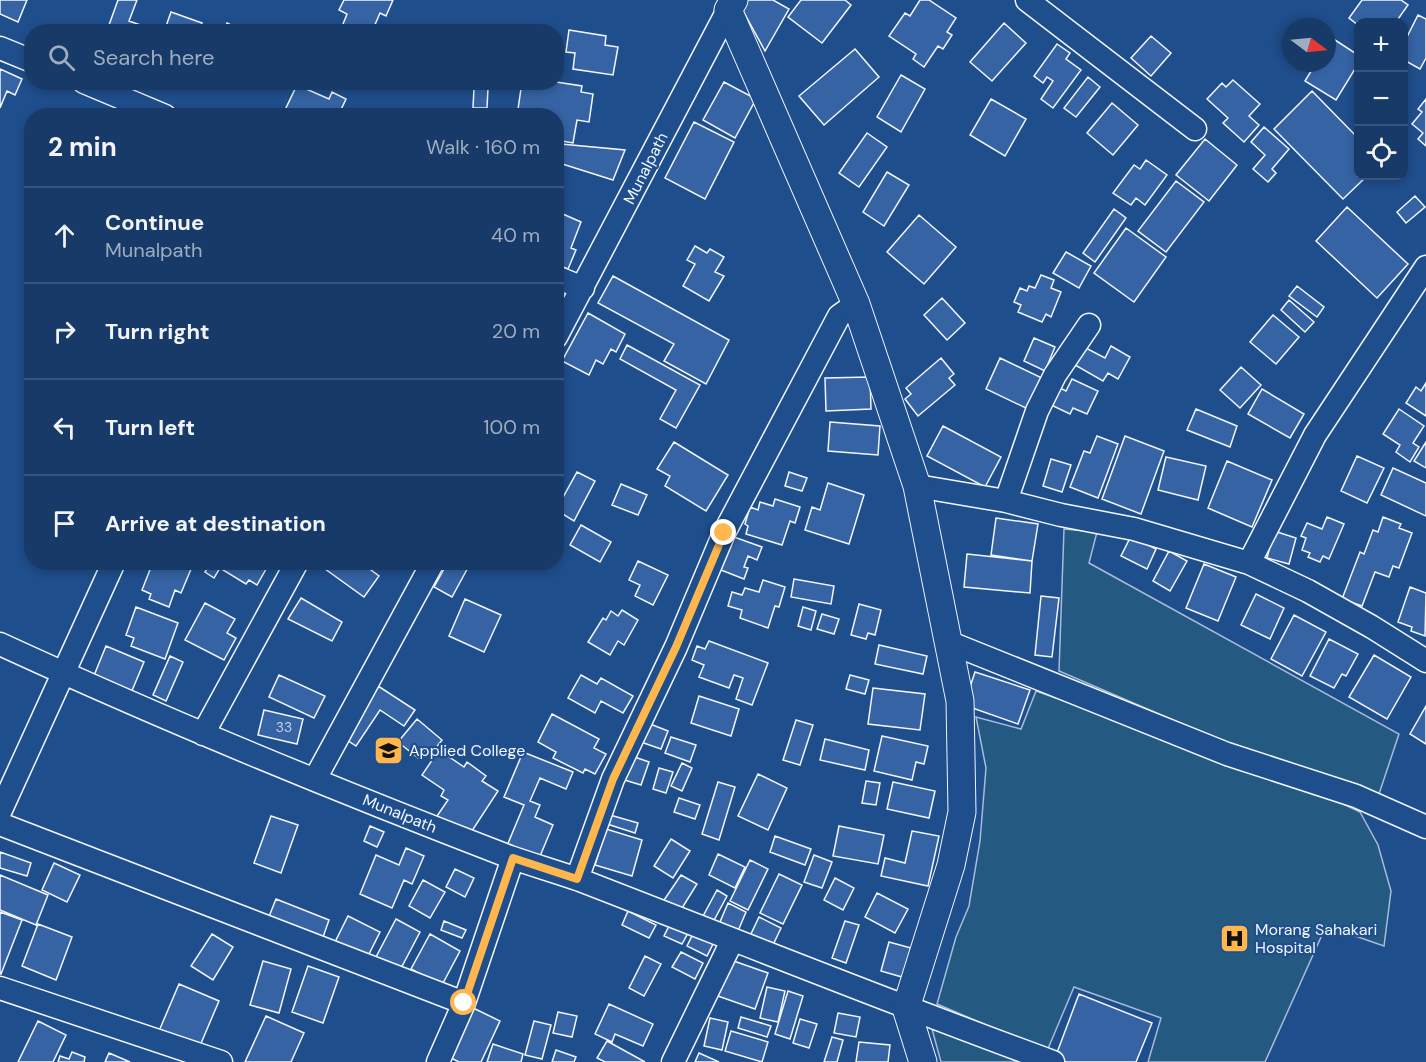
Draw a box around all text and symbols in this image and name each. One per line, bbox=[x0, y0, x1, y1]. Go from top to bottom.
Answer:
north arrow bbox=[1282, 18, 1336, 72]
map controls bbox=[1354, 18, 1408, 180]
button: + bbox=[1354, 18, 1408, 72]
search box bbox=[24, 24, 564, 90]
icon: search bbox=[45, 41, 78, 74]
text: Search here bbox=[93, 43, 214, 72]
button: − bbox=[1354, 72, 1408, 126]
button: locate bbox=[1354, 126, 1408, 180]
street label: Munalpath bbox=[618, 129, 673, 208]
text: 2 min bbox=[48, 130, 117, 164]
text: Walk · 160 m bbox=[426, 134, 540, 160]
text: Continue bbox=[105, 208, 204, 237]
icon: ahead bbox=[48, 219, 81, 252]
text: 40 m bbox=[491, 222, 540, 248]
text: Munalpath bbox=[105, 237, 203, 263]
icon: right bbox=[48, 315, 81, 348]
text: Turn right bbox=[105, 317, 210, 346]
text: 20 m bbox=[492, 318, 540, 344]
icon: left bbox=[48, 411, 81, 444]
text: Turn left bbox=[105, 413, 195, 442]
text: 100 m bbox=[483, 414, 540, 440]
icon: arrive bbox=[48, 507, 81, 540]
text: Arrive at destination bbox=[105, 509, 326, 538]
route end bbox=[710, 519, 736, 545]
house number: 33 bbox=[276, 718, 292, 736]
school or university icon: Applied College bbox=[372, 734, 404, 766]
place label: Applied College bbox=[409, 740, 525, 761]
street label: Munalpath bbox=[360, 789, 440, 838]
place label: Morang Sahakari Hospital bbox=[1255, 919, 1377, 958]
hospital icon: Morang Sahakari Hospital bbox=[1218, 922, 1250, 954]
route start bbox=[450, 989, 476, 1015]

